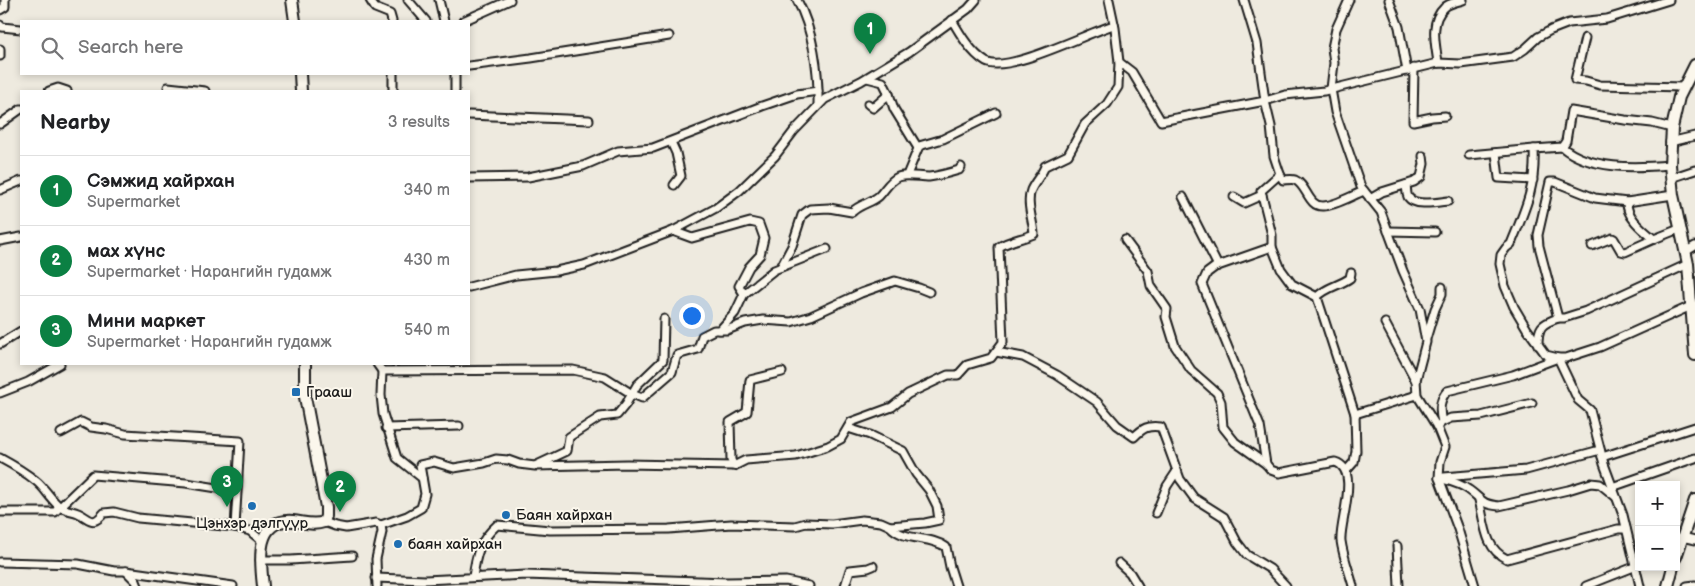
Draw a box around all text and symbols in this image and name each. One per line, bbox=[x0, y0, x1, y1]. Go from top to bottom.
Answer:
pin: 1 bbox=[854, 13, 886, 54]
search box bbox=[20, 20, 470, 75]
icon: search bbox=[38, 34, 66, 62]
text: Search here bbox=[78, 36, 183, 59]
text: Nearby bbox=[40, 110, 110, 135]
text: 3 results bbox=[388, 113, 450, 132]
text: Сэмжид хайрхан bbox=[87, 170, 235, 193]
text: 1 bbox=[53, 181, 59, 200]
text: 340 m bbox=[403, 181, 450, 200]
text: Supermarket bbox=[87, 193, 180, 212]
text: мах хүнс bbox=[87, 240, 165, 263]
text: 2 bbox=[51, 251, 61, 270]
text: 430 m bbox=[403, 251, 450, 270]
text: Supermarket · Нарангийн гудамж bbox=[87, 263, 332, 282]
your location bbox=[679, 303, 705, 329]
text: Мини маркет bbox=[87, 310, 205, 333]
text: 3 bbox=[51, 321, 61, 340]
text: 540 m bbox=[404, 321, 450, 340]
text: Supermarket · Нарангийн гудамж bbox=[87, 333, 332, 352]
place label: Грааш bbox=[306, 383, 352, 402]
marker: Грааш bbox=[290, 386, 302, 398]
pin: 3 bbox=[211, 466, 243, 507]
pin: 2 bbox=[324, 471, 356, 512]
map controls bbox=[1635, 481, 1680, 571]
button: + bbox=[1635, 481, 1680, 526]
marker: Цэнхэр дэлгүүр bbox=[246, 500, 258, 512]
place label: Баян хайрхан bbox=[516, 506, 612, 525]
marker: Баян хайрхан bbox=[500, 509, 512, 521]
place label: Цэнхэр дэлгүүр bbox=[196, 514, 309, 533]
button: − bbox=[1635, 526, 1680, 571]
place label: баян хайрхан bbox=[408, 535, 502, 554]
marker: баян хайрхан bbox=[392, 538, 404, 550]

